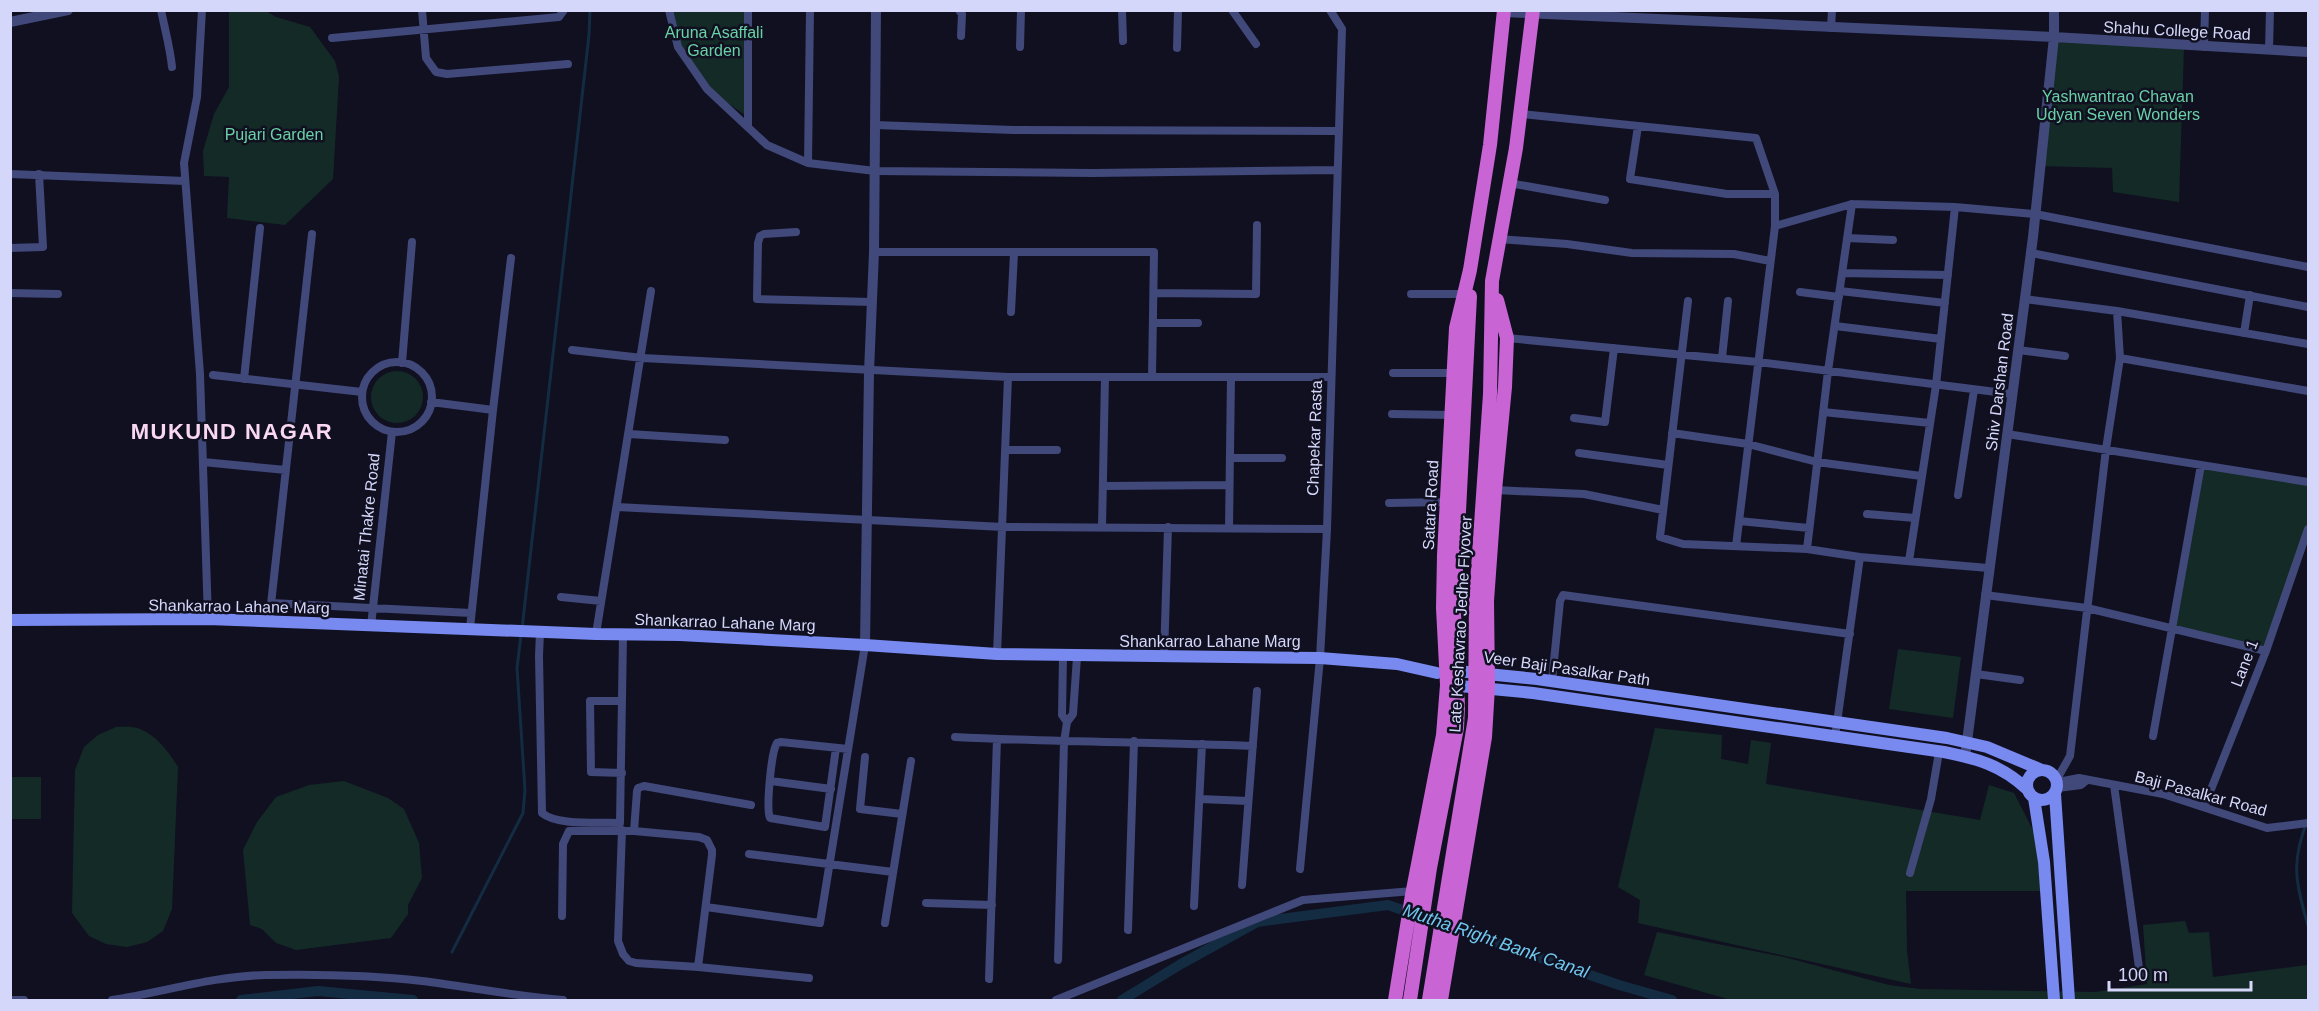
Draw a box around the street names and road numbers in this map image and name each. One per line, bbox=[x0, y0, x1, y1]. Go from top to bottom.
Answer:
street label: Shahu College Road bbox=[2103, 18, 2251, 43]
street label: Shiv Darshan Road bbox=[1983, 312, 2016, 452]
street label: Chapekar Rasta bbox=[1304, 380, 1325, 496]
street label: Minatai Thakre Road bbox=[350, 452, 383, 602]
street label: Satara Road bbox=[1420, 460, 1441, 550]
street label: Late Keshavrao Jedhe Flyover bbox=[1446, 515, 1475, 733]
street label: Shankarrao Lahane Marg bbox=[148, 596, 330, 617]
street label: Shankarrao Lahane Marg bbox=[634, 611, 816, 634]
street label: Shankarrao Lahane Marg bbox=[1119, 633, 1301, 650]
street label: Lane 1 bbox=[2228, 637, 2261, 689]
street label: Veer Baji Pasalkar Path bbox=[1483, 648, 1651, 689]
street label: Baji Pasalkar Road bbox=[2133, 768, 2269, 819]

